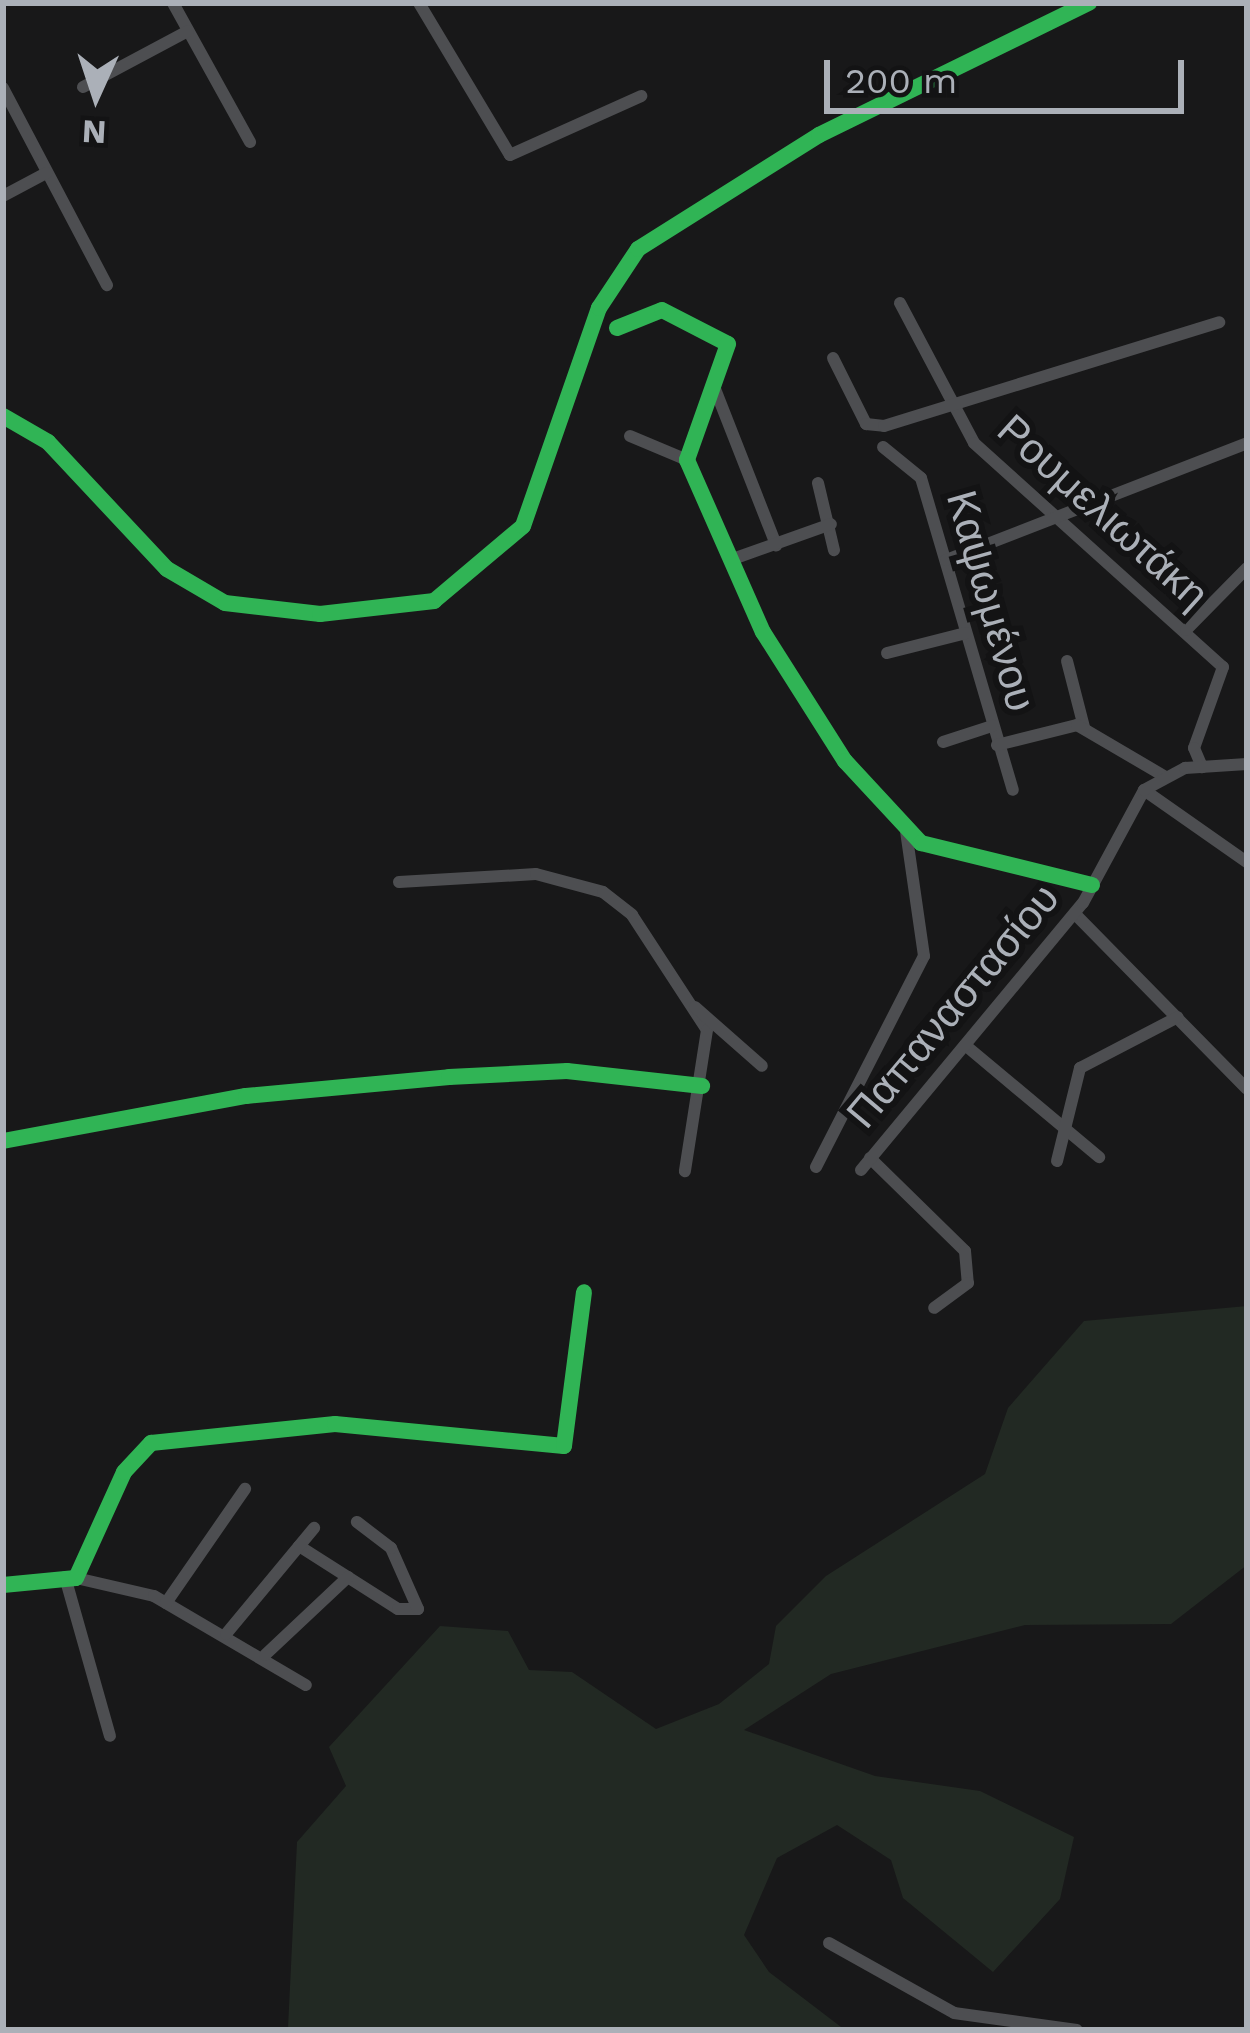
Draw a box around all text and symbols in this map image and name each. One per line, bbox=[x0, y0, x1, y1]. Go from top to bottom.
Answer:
north arrow bbox=[36, 36, 156, 156]
scale bar bbox=[830, 36, 1190, 110]
text: 200 m bbox=[845, 60, 957, 102]
text: N bbox=[81, 112, 107, 153]
street label: Ρουμελιωτάκη bbox=[987, 404, 1219, 620]
street label: Καψωμένου bbox=[936, 485, 1046, 717]
street label: Παπαναστασίου bbox=[836, 874, 1070, 1138]

